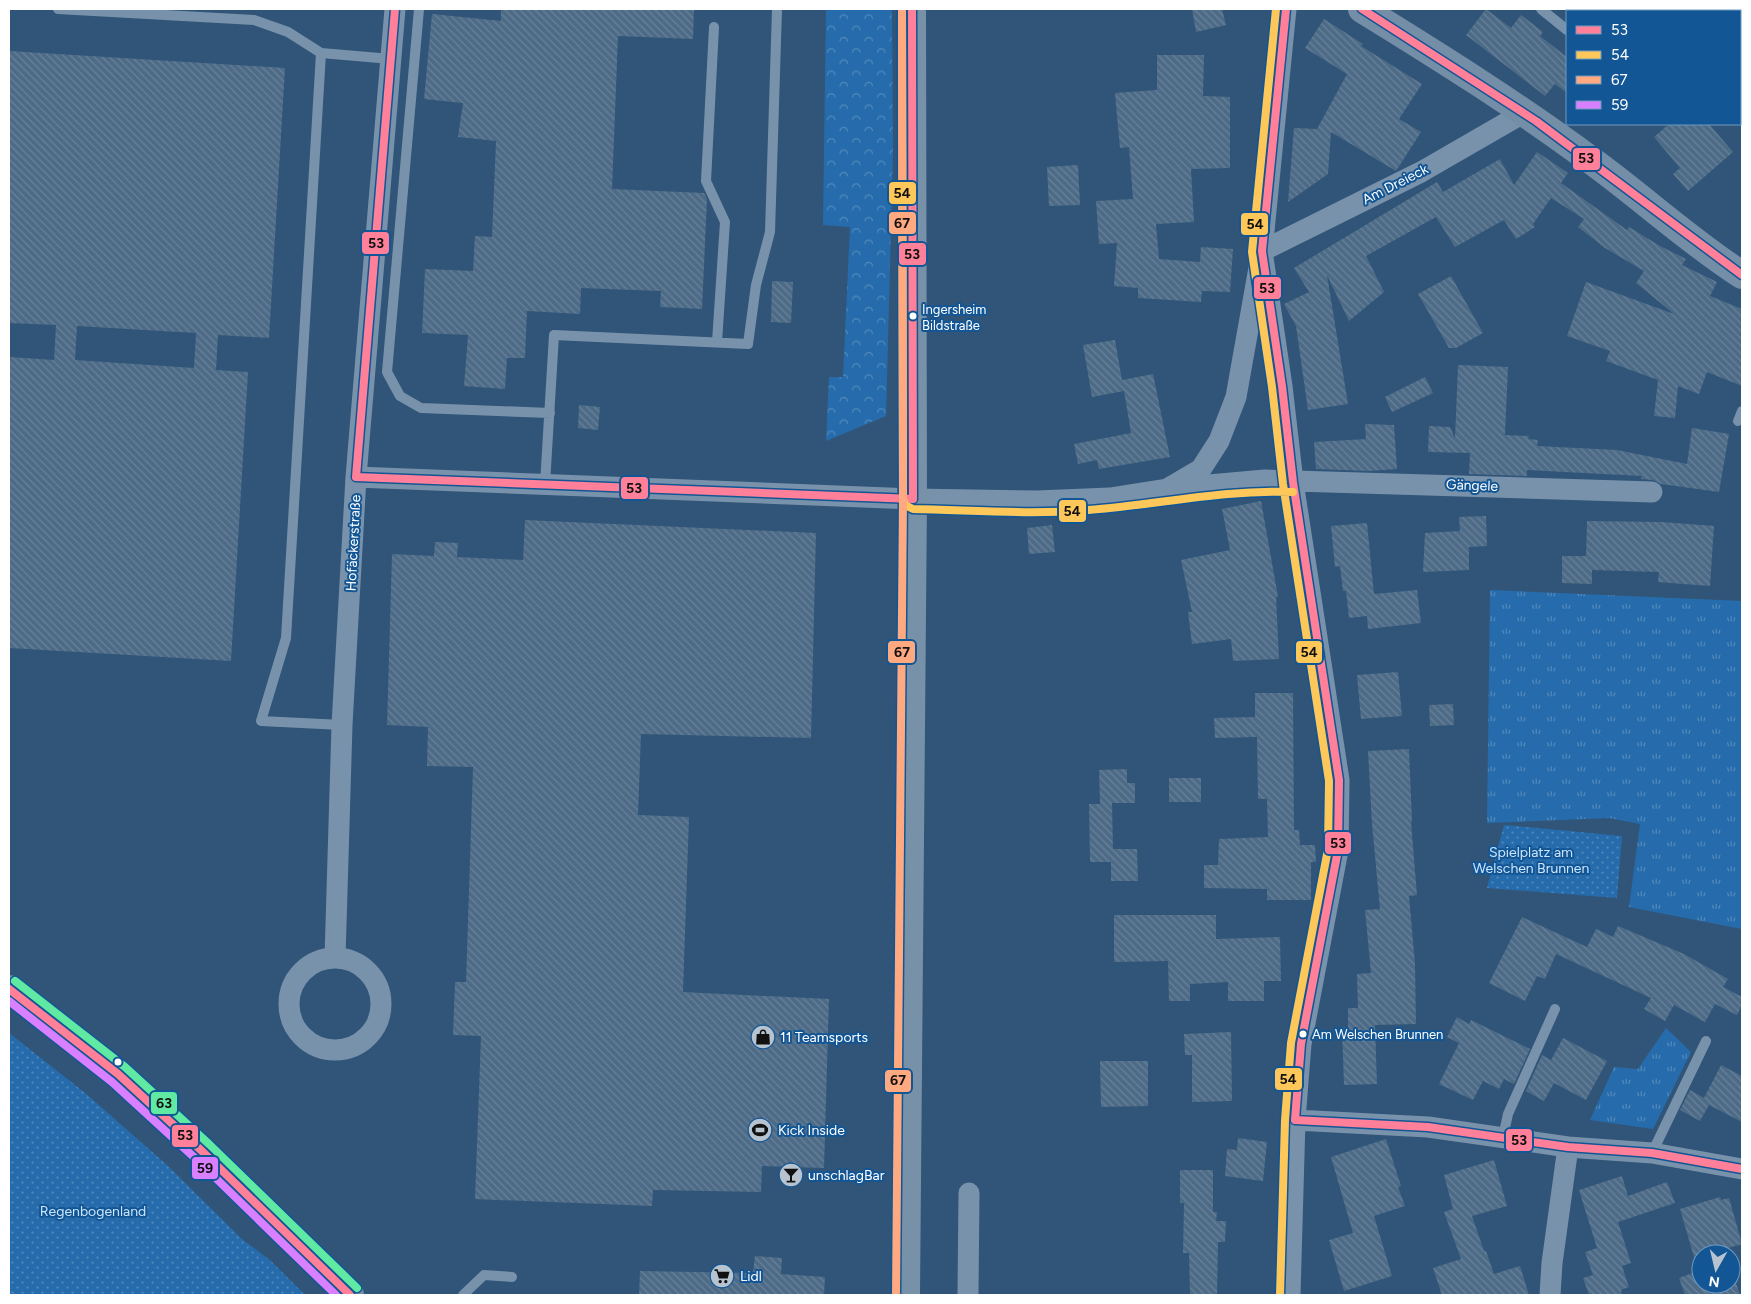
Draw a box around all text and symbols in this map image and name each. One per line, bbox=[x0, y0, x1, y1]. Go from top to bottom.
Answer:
legend bbox=[1566, 10, 1741, 125]
text: 53 bbox=[1611, 21, 1628, 39]
text: 54 bbox=[1611, 46, 1629, 64]
text: 67 bbox=[1611, 71, 1628, 89]
text: 59 bbox=[1611, 96, 1628, 114]
line badge: 53 bbox=[1572, 147, 1601, 171]
text: 53 bbox=[1578, 150, 1594, 167]
street label: Am Dreieck bbox=[1359, 160, 1431, 208]
line badge: 54 bbox=[888, 181, 917, 205]
text: 54 bbox=[894, 185, 911, 202]
line badge: 67 bbox=[888, 211, 917, 235]
line badge: 54 bbox=[1240, 212, 1269, 236]
text: 67 bbox=[894, 215, 910, 232]
text: 54 bbox=[1247, 216, 1264, 233]
line badge: 53 bbox=[361, 231, 390, 255]
text: 53 bbox=[368, 235, 384, 252]
line badge: 53 bbox=[898, 242, 927, 266]
text: 53 bbox=[904, 246, 920, 263]
line badge: 53 bbox=[1253, 276, 1282, 300]
text: 53 bbox=[1259, 280, 1275, 297]
place label: Ingersheim Bildstraße bbox=[922, 302, 986, 333]
marker: Ingersheim Bildstraße bbox=[908, 311, 918, 321]
line badge: 53 bbox=[620, 476, 649, 500]
street label: Gängele bbox=[1446, 476, 1499, 495]
text: 53 bbox=[626, 480, 642, 497]
street label: Hofäckerstraße bbox=[342, 494, 365, 592]
line badge: 54 bbox=[1058, 499, 1087, 523]
text: 54 bbox=[1064, 503, 1081, 520]
line badge: 67 bbox=[887, 640, 916, 664]
line badge: 54 bbox=[1295, 640, 1323, 664]
text: 67 bbox=[894, 644, 910, 661]
text: 54 bbox=[1301, 644, 1318, 661]
line badge: 53 bbox=[1324, 831, 1352, 855]
text: 53 bbox=[1330, 835, 1346, 852]
park label: Spielplatz am Welschen Brunnen bbox=[1473, 844, 1589, 877]
shop icon: 11 Teamsports bbox=[750, 1024, 776, 1050]
place label: Am Welschen Brunnen bbox=[1312, 1027, 1443, 1042]
place label: 11 Teamsports bbox=[780, 1029, 868, 1046]
marker: Am Welschen Brunnen bbox=[1298, 1029, 1308, 1039]
unlabelled marker bbox=[113, 1057, 123, 1067]
line badge: 54 bbox=[1274, 1067, 1303, 1091]
line badge: 67 bbox=[884, 1069, 912, 1093]
text: 54 bbox=[1280, 1071, 1297, 1088]
text: 67 bbox=[890, 1072, 906, 1089]
line badge: 63 bbox=[150, 1091, 178, 1115]
text: 63 bbox=[156, 1095, 172, 1112]
sports icon: Kick Inside bbox=[747, 1117, 773, 1143]
place label: Kick Inside bbox=[778, 1122, 845, 1139]
line badge: 53 bbox=[171, 1124, 199, 1148]
text: 53 bbox=[177, 1127, 193, 1144]
line badge: 53 bbox=[1505, 1128, 1533, 1152]
text: 53 bbox=[1511, 1132, 1527, 1149]
line badge: 59 bbox=[191, 1156, 219, 1180]
text: 59 bbox=[197, 1160, 213, 1177]
bar icon: unschlagBar bbox=[778, 1162, 804, 1188]
place label: unschlagBar bbox=[808, 1167, 885, 1184]
park label: Regenbogenland bbox=[40, 1203, 146, 1220]
north arrow bbox=[1691, 1244, 1741, 1294]
supermarket icon: Lidl bbox=[709, 1263, 735, 1289]
place label: Lidl bbox=[740, 1268, 762, 1285]
text: N bbox=[1708, 1272, 1721, 1291]

